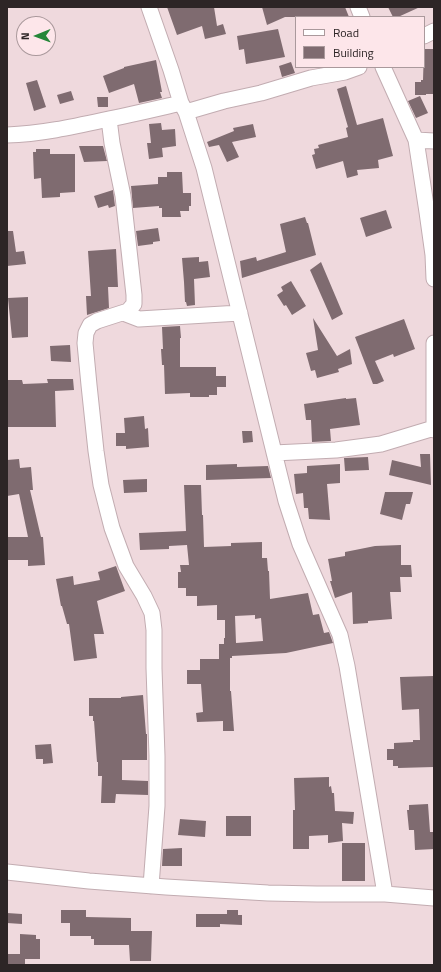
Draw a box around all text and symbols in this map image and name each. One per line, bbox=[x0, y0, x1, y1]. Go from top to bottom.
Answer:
north arrow bbox=[16, 16, 56, 56]
legend bbox=[295, 16, 425, 68]
text: Road bbox=[333, 23, 359, 42]
text: N bbox=[17, 32, 33, 40]
text: Building bbox=[333, 43, 374, 62]

